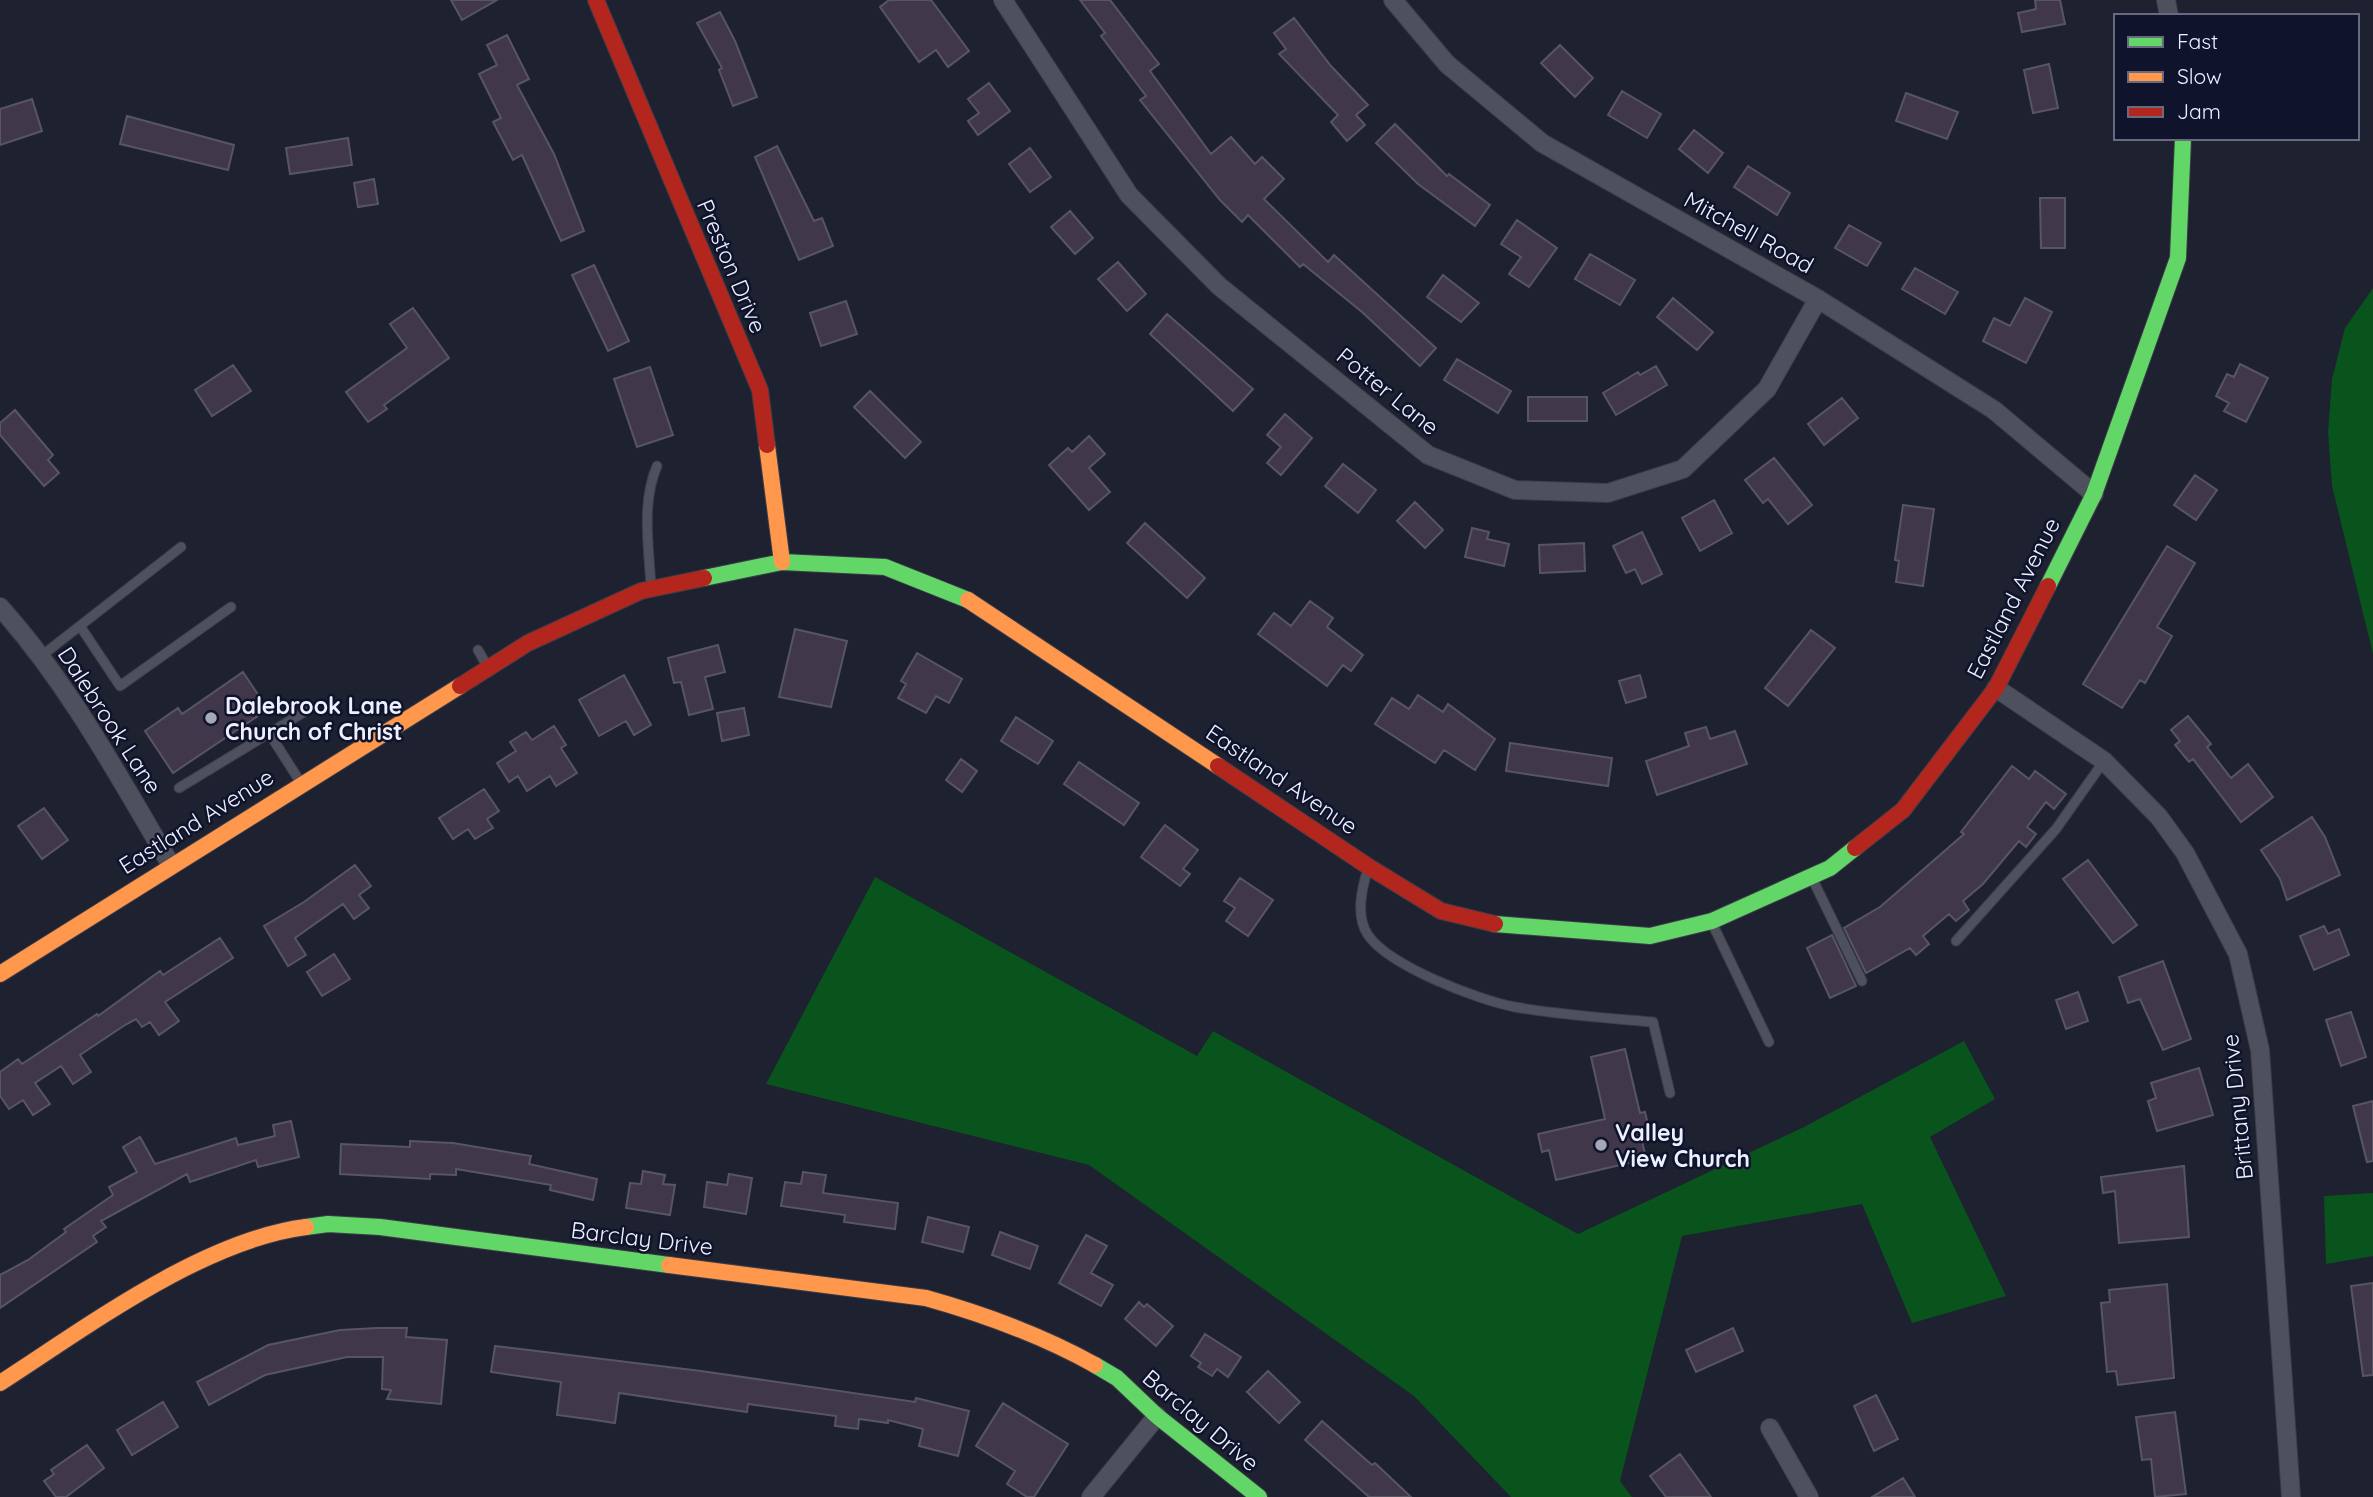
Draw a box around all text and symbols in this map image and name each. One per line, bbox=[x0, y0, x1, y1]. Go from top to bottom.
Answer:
legend bbox=[2114, 14, 2359, 140]
text: Fast bbox=[2177, 28, 2218, 54]
text: Slow bbox=[2177, 63, 2222, 89]
text: Jam bbox=[2177, 98, 2221, 124]
street label: Mitchell Road bbox=[1679, 185, 1819, 279]
street label: Preston Drive bbox=[691, 195, 773, 337]
street label: Potter Lane bbox=[1331, 341, 1445, 441]
street label: Eastland Avenue bbox=[1960, 513, 2066, 683]
street label: Dalebrook Lane bbox=[52, 641, 168, 799]
place label: Dalebrook Lane Church of Christ bbox=[225, 691, 402, 746]
marker: Dalebrook Lane Church of Christ bbox=[203, 710, 219, 726]
street label: Eastland Avenue bbox=[1201, 717, 1363, 841]
street label: Eastland Avenue bbox=[113, 762, 279, 880]
street label: Brittany Drive bbox=[2215, 1033, 2259, 1181]
place label: Valley View Church bbox=[1615, 1118, 1750, 1173]
marker: Valley View Church bbox=[1593, 1137, 1609, 1153]
street label: Barclay Drive bbox=[569, 1215, 715, 1261]
street label: Barclay Drive bbox=[1137, 1363, 1265, 1477]

